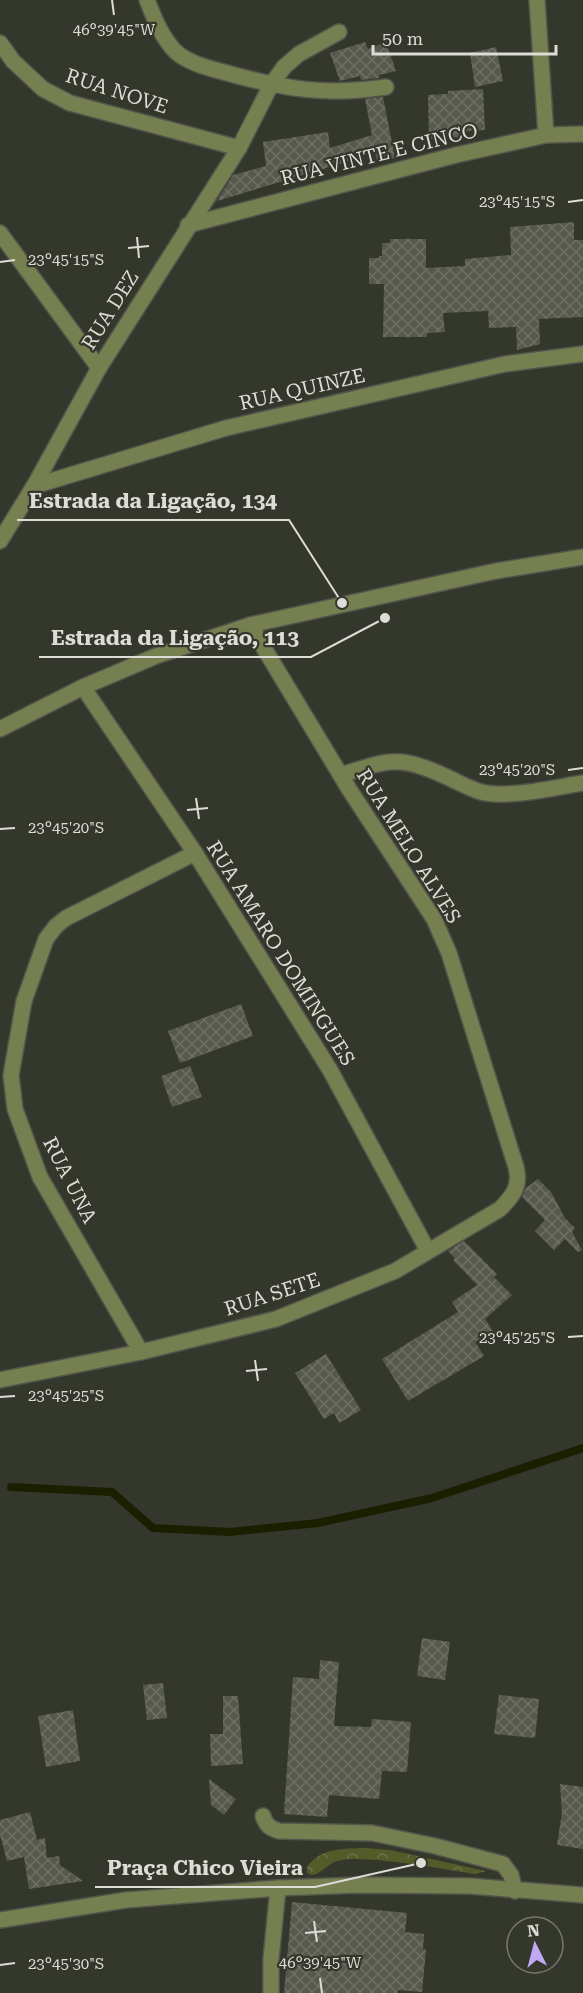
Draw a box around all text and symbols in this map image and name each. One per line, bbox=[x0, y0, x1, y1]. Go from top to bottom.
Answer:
scale bar bbox=[373, 18, 556, 56]
text: 46°39'45"W bbox=[73, 21, 156, 39]
text: 50 m bbox=[382, 28, 423, 49]
street label: RUA NOVE bbox=[63, 63, 171, 119]
street label: RUA VINTE E CINCO bbox=[278, 118, 480, 190]
text: 23°45'15"S bbox=[479, 193, 555, 211]
text: 23°45'15"S bbox=[28, 251, 104, 269]
street label: RUA DEZ bbox=[76, 266, 144, 354]
street label: RUA QUINZE bbox=[237, 363, 367, 415]
callout: Estrada da Ligação, 134 bbox=[17, 481, 289, 520]
text: Estrada da Ligação, 134 bbox=[29, 489, 277, 513]
callout: Estrada da Ligação, 113 bbox=[39, 618, 311, 657]
text: Estrada da Ligação, 113 bbox=[51, 626, 299, 650]
text: 23°45'20"S bbox=[479, 761, 555, 779]
street label: RUA MELO ALVES bbox=[352, 764, 466, 928]
text: 23°45'20"S bbox=[28, 819, 104, 837]
street label: RUA AMARO DOMINGUES bbox=[202, 836, 360, 1070]
street label: RUA UNA bbox=[38, 1133, 102, 1227]
street label: RUA SETE bbox=[221, 1267, 323, 1321]
text: 23°45'25"S bbox=[479, 1329, 555, 1347]
text: 23°45'25"S bbox=[28, 1387, 104, 1405]
callout: Praça Chico Vieira bbox=[95, 1848, 315, 1887]
text: Praça Chico Vieira bbox=[107, 1856, 304, 1880]
north arrow bbox=[505, 1915, 565, 1975]
text: N bbox=[526, 1920, 541, 1941]
text: 46°39'45"W bbox=[279, 1954, 362, 1972]
text: 23°45'30"S bbox=[28, 1955, 104, 1973]

